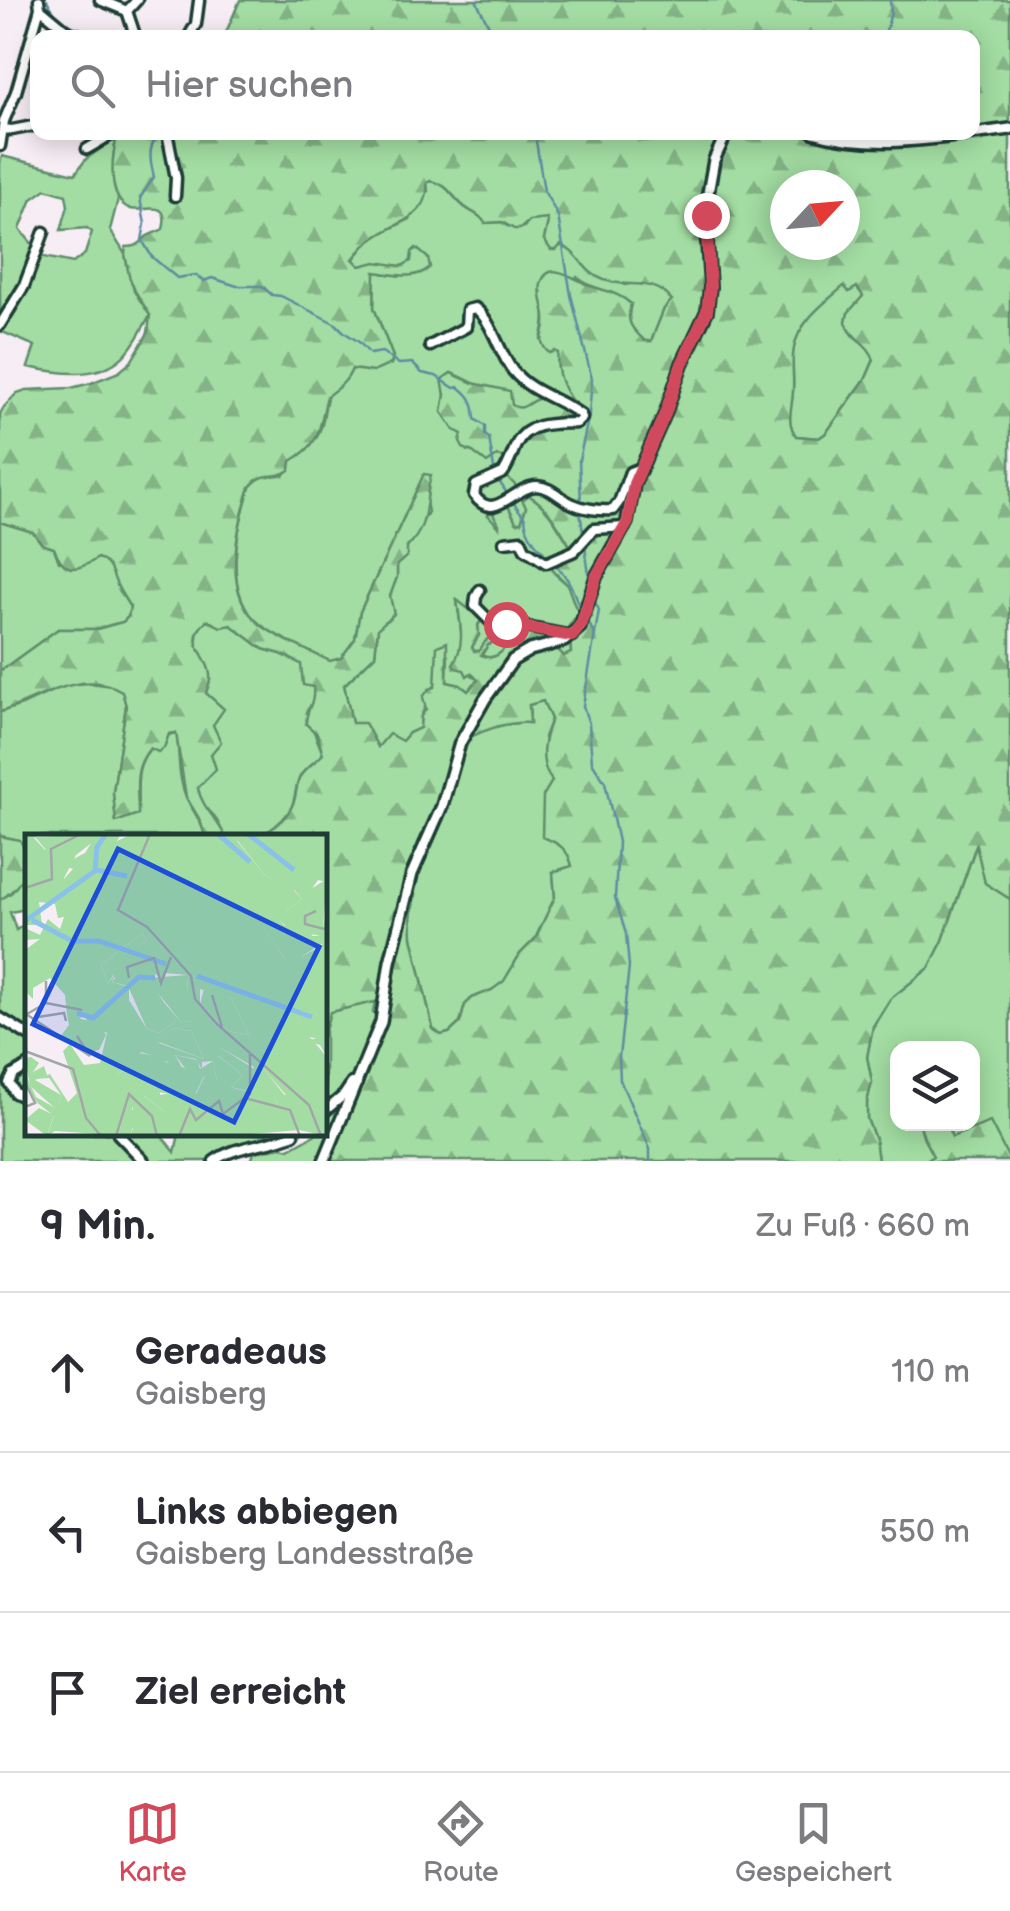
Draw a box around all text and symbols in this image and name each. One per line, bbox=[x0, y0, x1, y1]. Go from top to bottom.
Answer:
search box bbox=[30, 30, 980, 140]
icon: search bbox=[65, 58, 120, 113]
text: Hier suchen bbox=[145, 63, 353, 108]
north arrow bbox=[770, 170, 860, 260]
route end bbox=[684, 193, 730, 239]
route start bbox=[484, 602, 530, 648]
inset map bbox=[25, 834, 328, 1136]
map controls bbox=[890, 1041, 980, 1131]
button: layers bbox=[890, 1041, 980, 1131]
text: 9 Min. bbox=[40, 1201, 155, 1252]
text: Zu Fuß · 660 m bbox=[756, 1207, 970, 1246]
text: Geradeaus bbox=[135, 1330, 327, 1375]
icon: ahead bbox=[40, 1345, 95, 1400]
text: 110 m bbox=[891, 1353, 970, 1392]
text: Gaisberg bbox=[135, 1375, 267, 1414]
text: Links abbiegen bbox=[135, 1490, 399, 1535]
icon: left bbox=[40, 1505, 95, 1560]
text: 550 m bbox=[879, 1513, 970, 1552]
text: Gaisberg Landesstraße bbox=[135, 1535, 474, 1574]
icon: arrive bbox=[40, 1665, 95, 1720]
text: Ziel erreicht bbox=[135, 1670, 346, 1715]
tab: Karte bbox=[118, 1796, 187, 1889]
tab: Route bbox=[423, 1796, 499, 1889]
tab: Gespeichert bbox=[735, 1796, 892, 1889]

